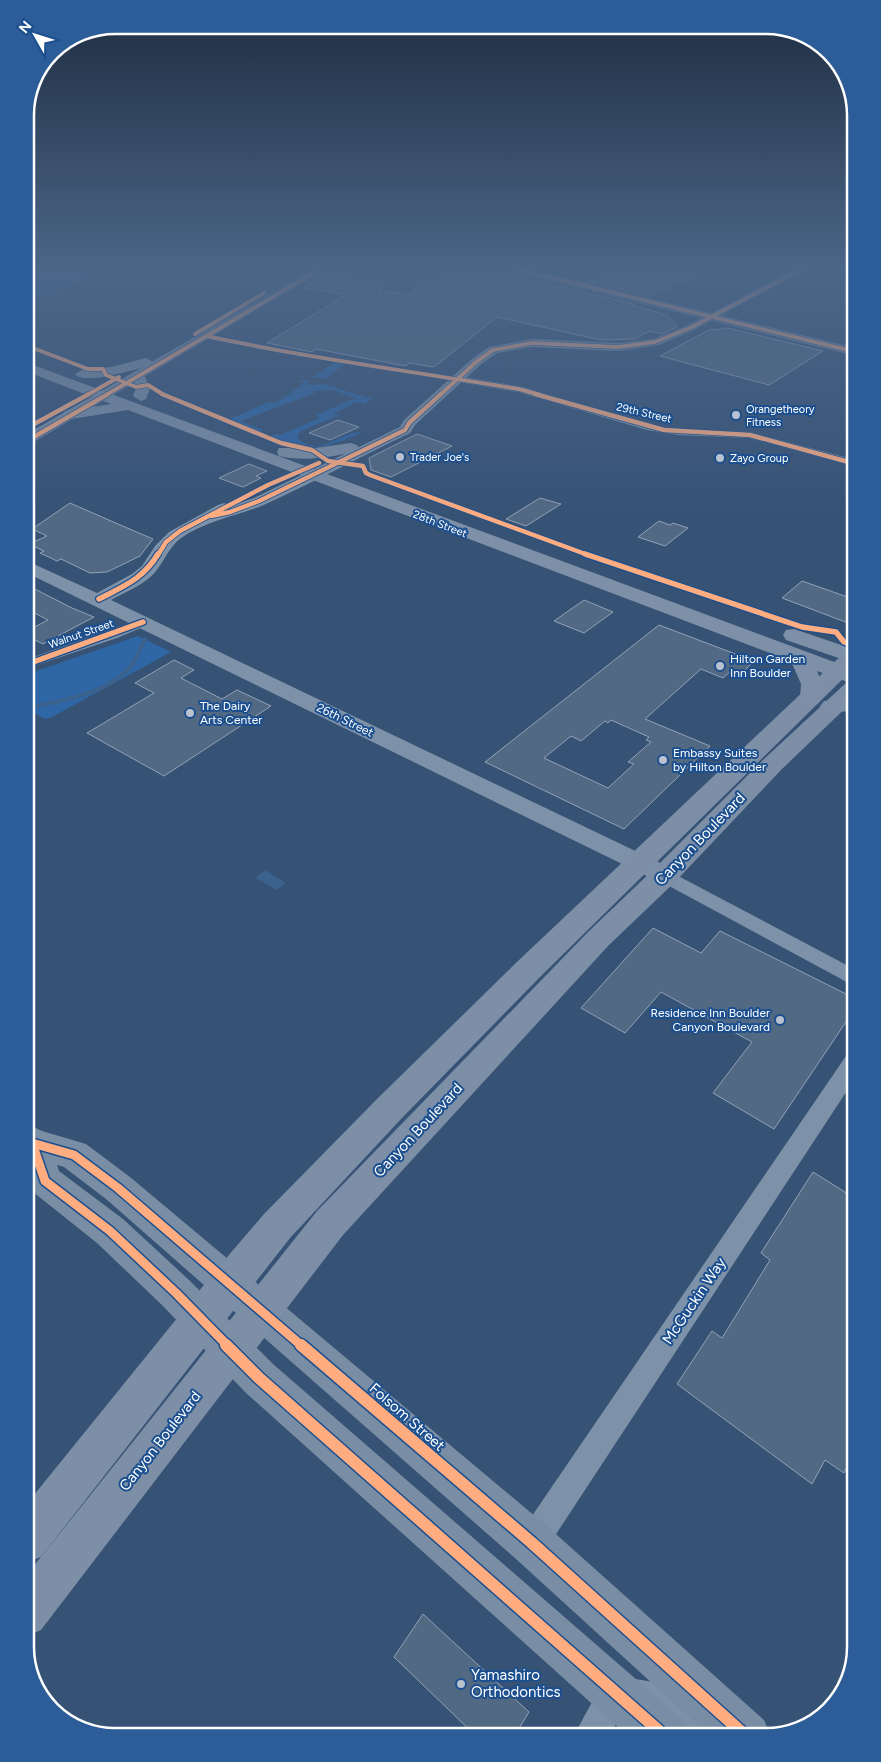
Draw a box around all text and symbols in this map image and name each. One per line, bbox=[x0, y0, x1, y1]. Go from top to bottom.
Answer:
north arrow bbox=[10, 10, 60, 60]
text: N bbox=[15, 18, 35, 37]
street label: 29th Street bbox=[615, 400, 673, 426]
place label: Orangetheory Fitness bbox=[746, 403, 815, 429]
marker: Orangetheory Fitness bbox=[730, 409, 742, 421]
marker: Trader Joe's bbox=[394, 451, 406, 463]
place label: Trader Joe's bbox=[410, 451, 469, 464]
marker: Zayo Group bbox=[714, 452, 726, 464]
place label: Zayo Group bbox=[730, 452, 789, 465]
street label: 28th Street bbox=[411, 508, 469, 540]
street label: Walnut Street bbox=[47, 617, 115, 651]
place label: Hilton Garden Inn Boulder bbox=[730, 652, 805, 680]
marker: Hilton Garden Inn Boulder bbox=[714, 660, 726, 672]
place label: The Dairy Arts Center bbox=[200, 699, 262, 727]
street label: 26th Street bbox=[314, 700, 376, 740]
marker: The Dairy Arts Center bbox=[184, 707, 196, 719]
place label: Embassy Suites by Hilton Boulder bbox=[673, 746, 766, 774]
marker: Embassy Suites by Hilton Boulder bbox=[657, 754, 669, 766]
street label: Canyon Boulevard bbox=[651, 789, 749, 889]
place label: Residence Inn Boulder Canyon Boulevard bbox=[650, 1006, 770, 1034]
marker: Residence Inn Boulder Canyon Boulevard bbox=[774, 1014, 786, 1026]
street label: Canyon Boulevard bbox=[370, 1079, 466, 1181]
street label: McGuckin Way bbox=[658, 1254, 730, 1348]
street label: Folsom Street bbox=[366, 1379, 449, 1455]
street label: Canyon Boulevard bbox=[115, 1387, 205, 1495]
place label: Yamashiro Orthodontics bbox=[471, 1666, 561, 1701]
marker: Yamashiro Orthodontics bbox=[455, 1678, 467, 1690]

